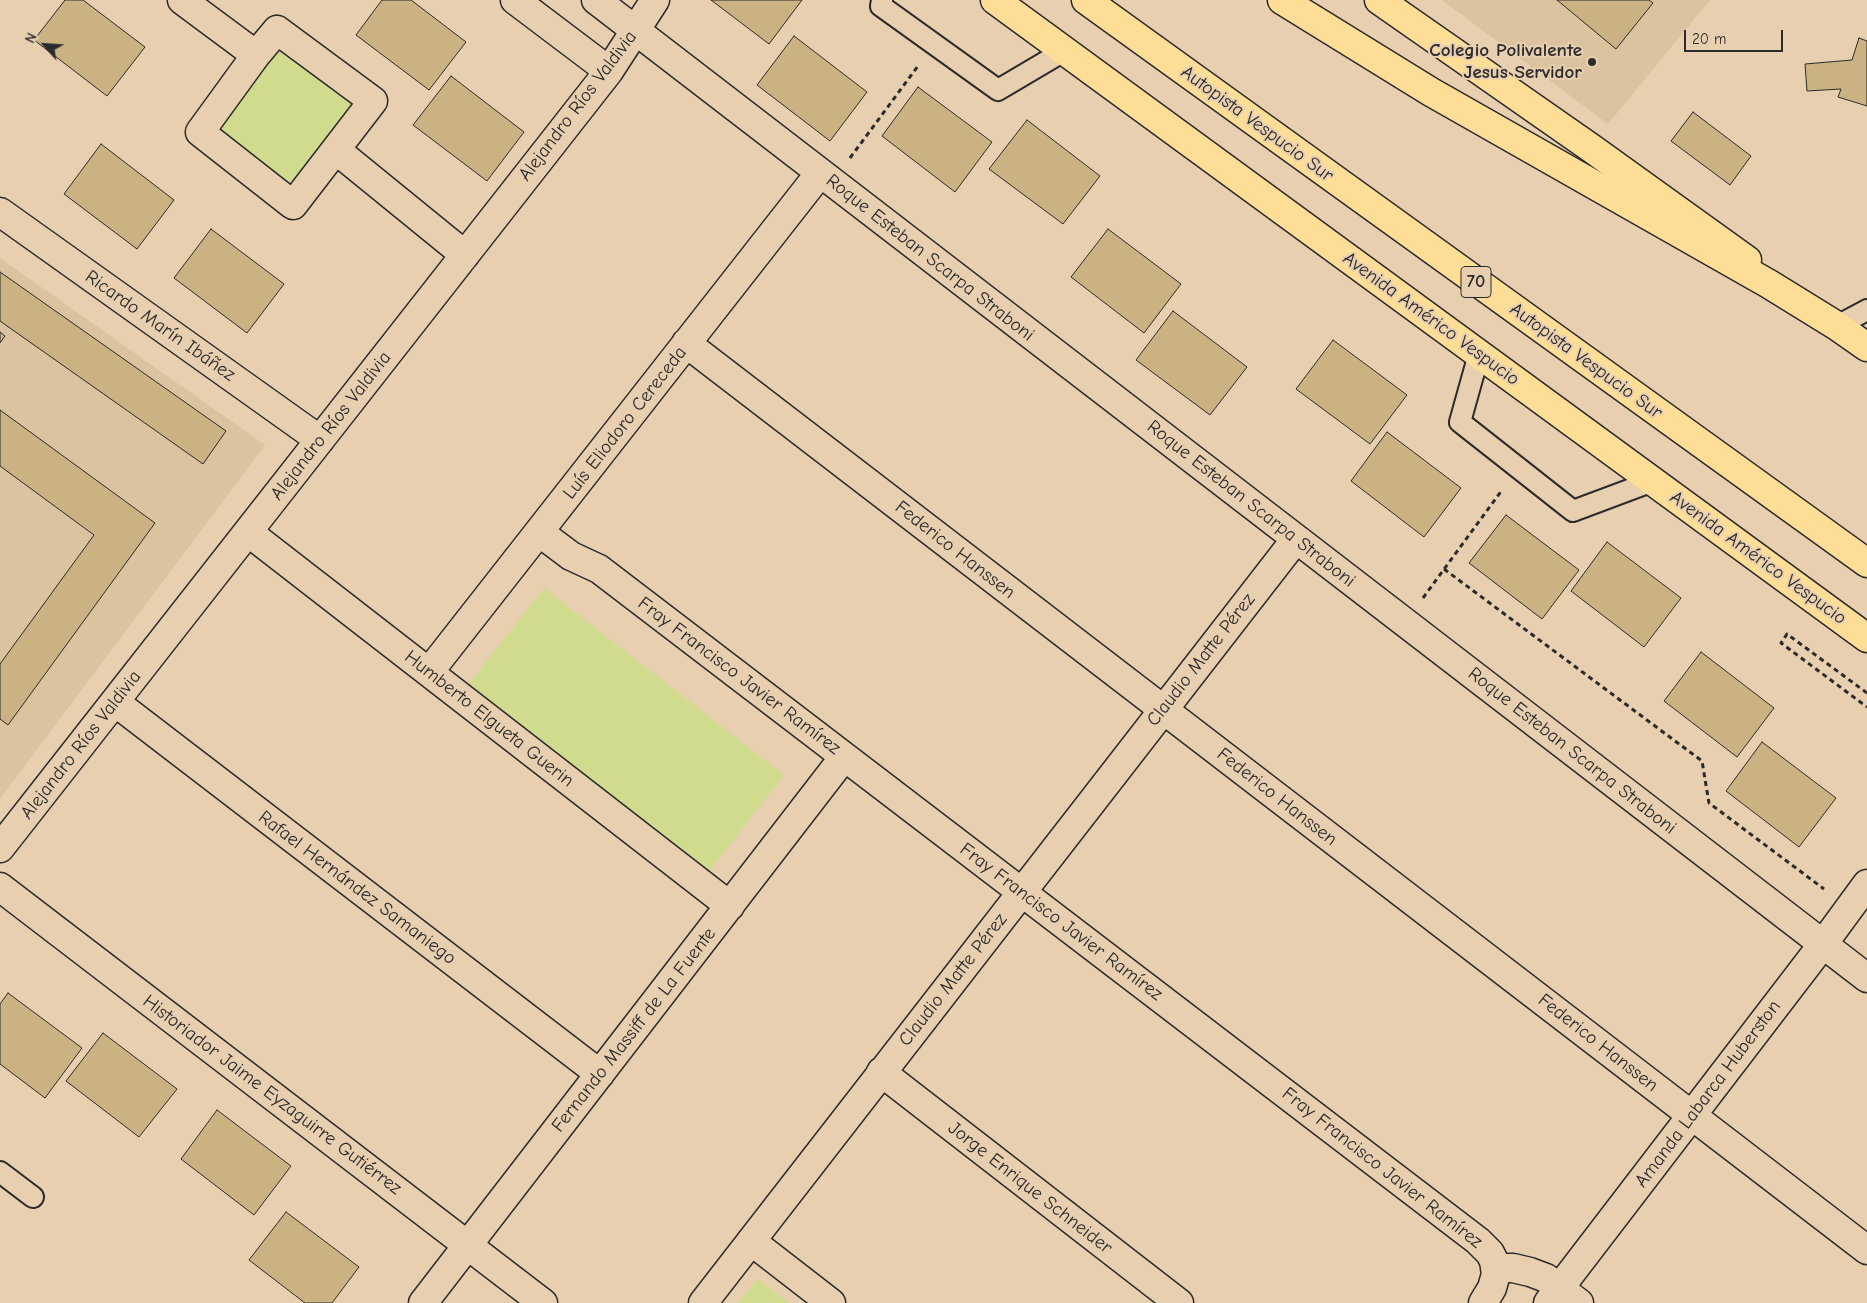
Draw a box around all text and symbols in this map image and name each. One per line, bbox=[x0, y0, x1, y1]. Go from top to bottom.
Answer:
north arrow bbox=[20, 20, 70, 70]
scale bar bbox=[1687, 20, 1786, 52]
street label: Alejandro Ríos Valdivia bbox=[514, 26, 642, 186]
text: N bbox=[21, 30, 41, 46]
text: 20 m bbox=[1692, 30, 1726, 48]
place label: Colegio Polivalente Jesus Servidor bbox=[1429, 40, 1582, 84]
marker: Colegio Polivalente Jesus Servidor bbox=[1586, 56, 1598, 68]
street label: Autopista Vespucio Sur bbox=[1176, 61, 1338, 187]
street label: Roque Esteban Scarpa Straboni bbox=[821, 170, 1039, 346]
street label: Avenida Américo Vespucio bbox=[1338, 247, 1524, 391]
street label: Ricardo Marín Ibáñez bbox=[80, 266, 240, 386]
road number: 70 bbox=[1461, 266, 1491, 298]
street label: Autopista Vespucio Sur bbox=[1505, 298, 1667, 424]
street label: Luís Eliodoro Cereceda bbox=[558, 342, 692, 504]
street label: Alejandro Ríos Valdivia bbox=[266, 347, 396, 505]
street label: Roque Esteban Scarpa Straboni bbox=[1142, 416, 1360, 592]
street label: Avenida Américo Vespucio bbox=[1665, 486, 1851, 630]
street label: Federico Hanssen bbox=[890, 496, 1020, 604]
street label: Claudio Matte Pérez bbox=[1142, 589, 1260, 731]
street label: Fray Francisco Javier Ramírez bbox=[633, 592, 845, 760]
street label: Humberto Elgueta Guerin bbox=[400, 646, 578, 792]
street label: Roque Esteban Scarpa Straboni bbox=[1463, 663, 1681, 839]
street label: Alejandro Ríos Valdivia bbox=[16, 666, 146, 824]
street label: Federico Hanssen bbox=[1212, 743, 1342, 851]
street label: Rafael Hernández Samaniego bbox=[254, 806, 460, 970]
street label: Fray Francisco Javier Ramírez bbox=[955, 838, 1167, 1006]
street label: Claudio Matte Pérez bbox=[894, 909, 1012, 1051]
street label: Fernando Massiff de La Fuente bbox=[547, 923, 721, 1137]
street label: Federico Hanssen bbox=[1533, 989, 1663, 1097]
street label: Historiador Jaime Eyzaguirre Gutiérrez bbox=[138, 990, 406, 1200]
street label: Amanda Labarca Huberston bbox=[1630, 996, 1786, 1192]
street label: Fray Francisco Javier Ramírez bbox=[1277, 1083, 1487, 1253]
street label: Jorge Enrique Schneider bbox=[943, 1117, 1117, 1259]

